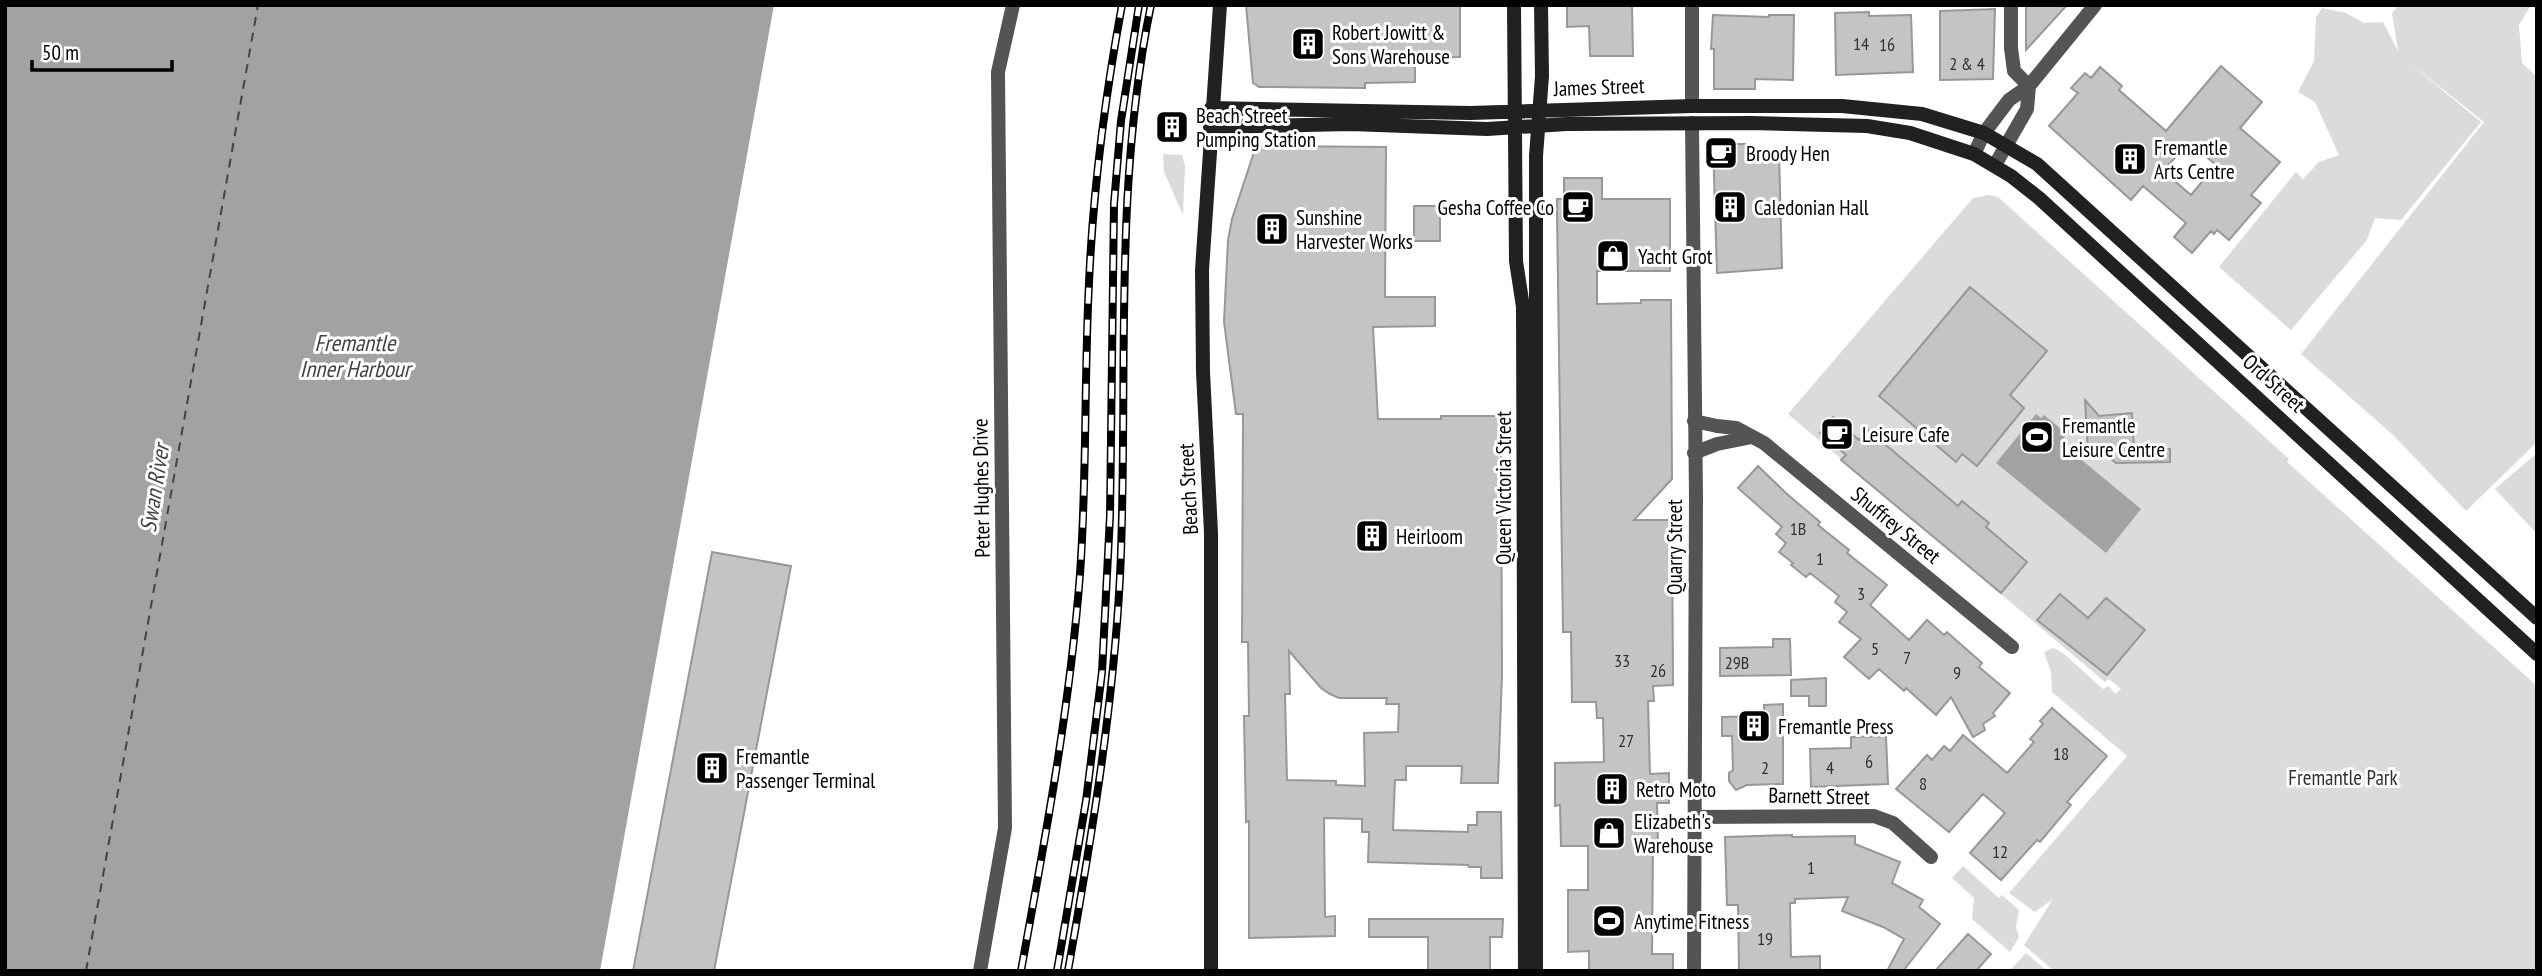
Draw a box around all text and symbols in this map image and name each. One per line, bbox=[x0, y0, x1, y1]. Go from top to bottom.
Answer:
place label: Robert Jowitt & Sons Warehouse bbox=[1332, 19, 1450, 70]
building icon: Robert Jowitt & Sons Warehouse bbox=[1289, 25, 1327, 63]
scale bar bbox=[32, 28, 172, 72]
house number: 14 bbox=[1853, 32, 1869, 55]
house number: 16 bbox=[1879, 33, 1895, 56]
text: 50 m bbox=[42, 39, 79, 66]
house number: 2 & 4 bbox=[1949, 52, 1985, 75]
street label: James Street bbox=[1552, 72, 1645, 102]
place label: Beach Street Pumping Station bbox=[1196, 102, 1316, 153]
building icon: Beach Street Pumping Station bbox=[1153, 108, 1191, 146]
cafe icon: Broody Hen bbox=[1702, 134, 1740, 172]
place label: Fremantle Arts Centre bbox=[2154, 134, 2235, 185]
place label: Broody Hen bbox=[1746, 140, 1830, 167]
building icon: Fremantle Arts Centre bbox=[2111, 140, 2149, 178]
cafe icon: Gesha Coffee Co bbox=[1559, 188, 1597, 226]
building icon: Caledonian Hall bbox=[1711, 188, 1749, 226]
place label: Gesha Coffee Co bbox=[1438, 194, 1554, 221]
place label: Caledonian Hall bbox=[1754, 194, 1869, 221]
place label: Sunshine Harvester Works bbox=[1296, 204, 1413, 255]
building icon: Sunshine Harvester Works bbox=[1253, 210, 1291, 248]
shop icon: Yacht Grot bbox=[1594, 237, 1632, 275]
place label: Yacht Grot bbox=[1638, 243, 1713, 270]
water label: Fremantle Inner Harbour bbox=[300, 328, 414, 383]
street label: Ord Street bbox=[2237, 348, 2311, 418]
street label: Queen Victoria Street bbox=[1490, 411, 1517, 565]
place label: Fremantle Leisure Centre bbox=[2062, 412, 2165, 463]
cafe icon: Leisure Cafe bbox=[1818, 415, 1856, 453]
street label: Peter Hughes Drive bbox=[966, 418, 996, 558]
sports icon: Fremantle Leisure Centre bbox=[2018, 418, 2056, 456]
place label: Leisure Cafe bbox=[1862, 421, 1950, 448]
water label: Swan River bbox=[133, 438, 176, 534]
street label: Beach Street bbox=[1172, 442, 1204, 535]
street label: Shuffrey Street bbox=[1846, 481, 1946, 569]
street label: Quarry Street bbox=[1661, 499, 1688, 595]
building icon: Heirloom bbox=[1353, 517, 1391, 555]
house number: 1B bbox=[1790, 517, 1806, 540]
place label: Heirloom bbox=[1396, 523, 1463, 550]
house number: 1 bbox=[1816, 547, 1824, 570]
house number: 3 bbox=[1857, 582, 1865, 605]
house number: 5 bbox=[1871, 637, 1879, 660]
house number: 7 bbox=[1903, 646, 1911, 669]
house number: 33 bbox=[1614, 649, 1630, 672]
house number: 29B bbox=[1725, 651, 1749, 674]
house number: 26 bbox=[1650, 659, 1666, 682]
house number: 9 bbox=[1953, 661, 1961, 684]
building icon: Fremantle Press bbox=[1735, 707, 1773, 745]
place label: Fremantle Press bbox=[1778, 713, 1894, 740]
house number: 27 bbox=[1618, 729, 1634, 752]
house number: 18 bbox=[2053, 742, 2069, 765]
place label: Fremantle Passenger Terminal bbox=[736, 743, 875, 794]
building icon: Fremantle Passenger Terminal bbox=[693, 749, 731, 787]
house number: 6 bbox=[1865, 750, 1873, 773]
house number: 2 bbox=[1761, 756, 1769, 779]
house number: 4 bbox=[1826, 756, 1834, 779]
park label: Fremantle Park bbox=[2288, 764, 2398, 791]
building icon: Retro Moto bbox=[1593, 770, 1631, 808]
house number: 8 bbox=[1919, 772, 1927, 795]
place label: Retro Moto bbox=[1636, 776, 1716, 803]
street label: Barnett Street bbox=[1768, 782, 1870, 810]
place label: Elizabeth's Warehouse bbox=[1634, 808, 1713, 859]
shop icon: Elizabeth's Warehouse bbox=[1590, 814, 1628, 852]
house number: 12 bbox=[1992, 840, 2008, 863]
house number: 1 bbox=[1807, 856, 1815, 879]
sports icon: Anytime Fitness bbox=[1590, 902, 1628, 940]
place label: Anytime Fitness bbox=[1634, 908, 1749, 935]
house number: 19 bbox=[1757, 927, 1773, 950]

